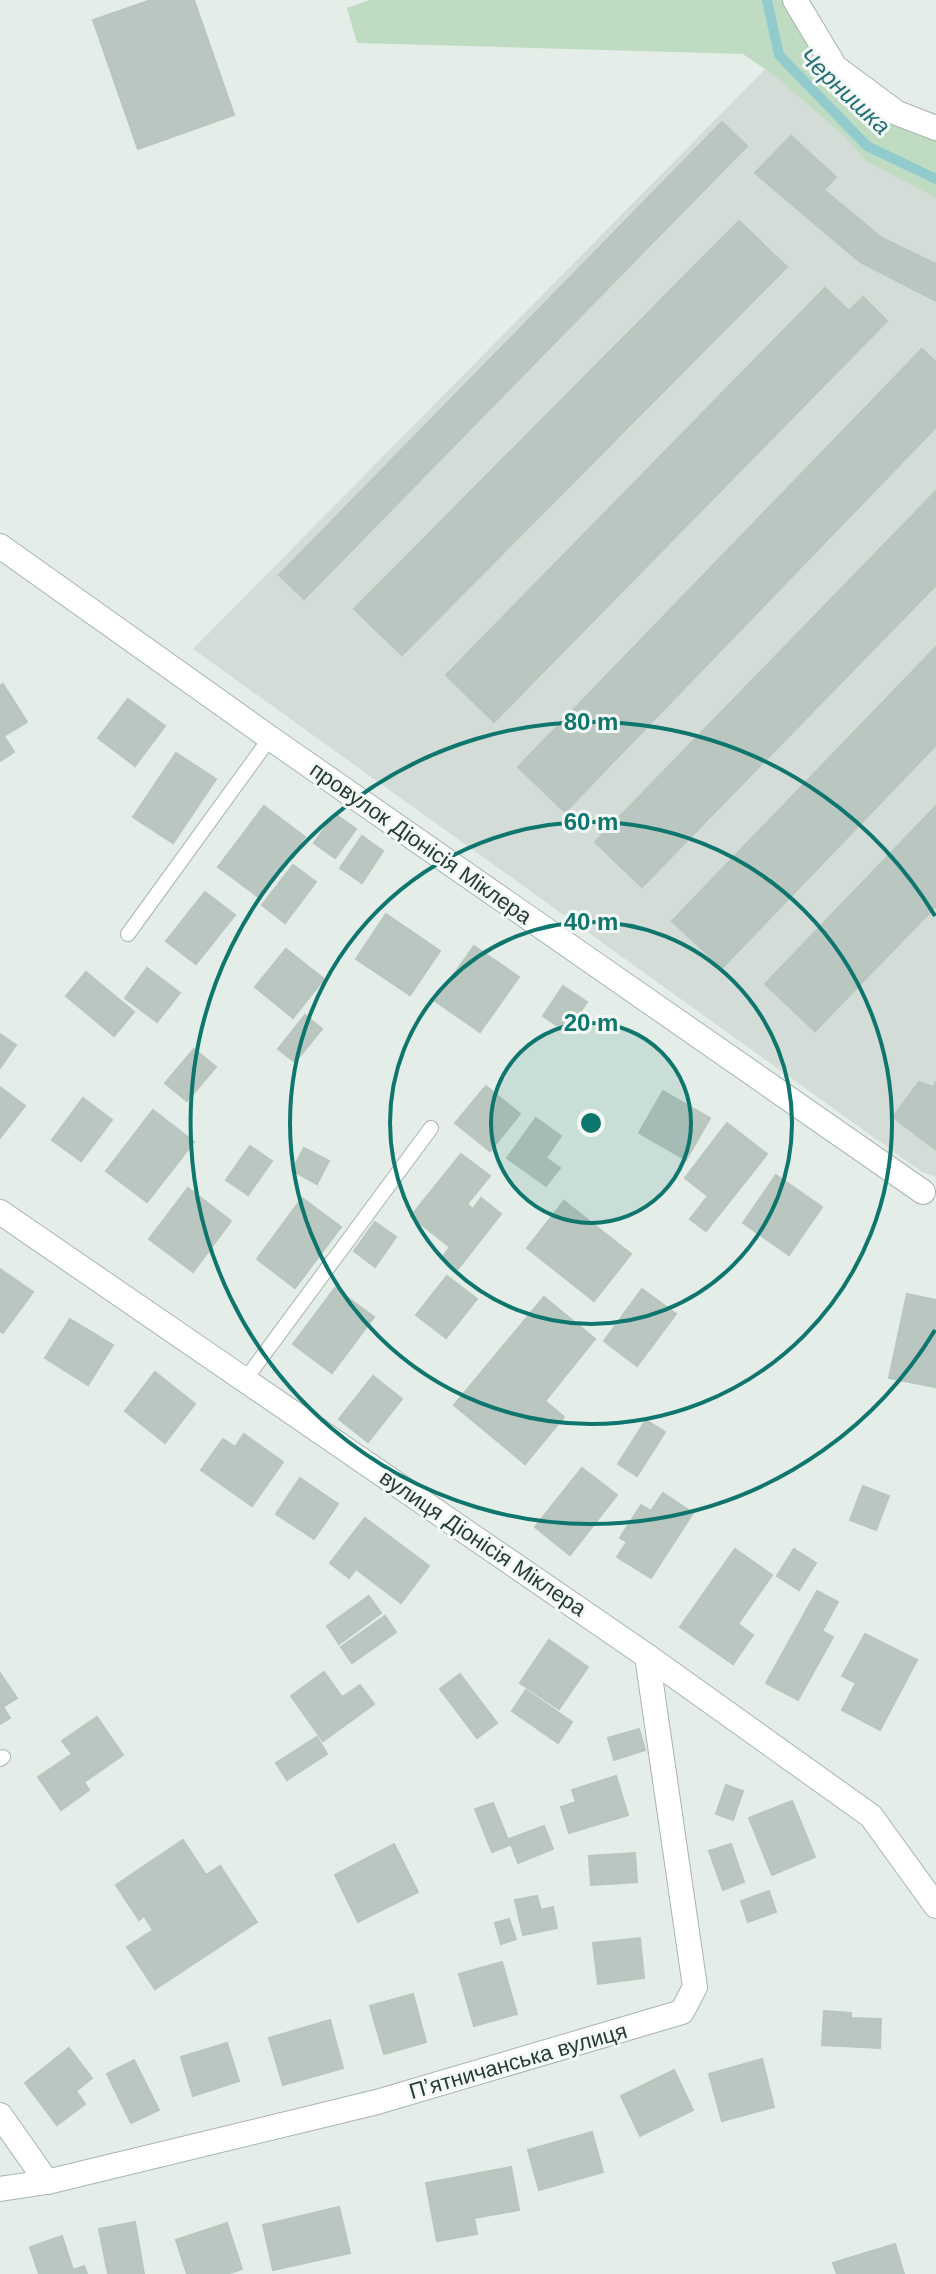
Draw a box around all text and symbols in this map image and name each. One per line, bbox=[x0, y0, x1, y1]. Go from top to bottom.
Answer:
water label: Чернишка bbox=[794, 42, 896, 140]
text: 80 m bbox=[564, 708, 618, 735]
street label: провулок Діонісія Міклера bbox=[305, 757, 537, 930]
text: 60 m bbox=[564, 808, 618, 835]
text: 40 m bbox=[564, 908, 618, 935]
text: 20 m bbox=[564, 1009, 618, 1036]
centre of rings bbox=[577, 1109, 605, 1137]
street label: вулиця Діонісія Міклера bbox=[375, 1465, 591, 1622]
street label: Пʼятничанська вулиця bbox=[406, 2018, 630, 2104]

